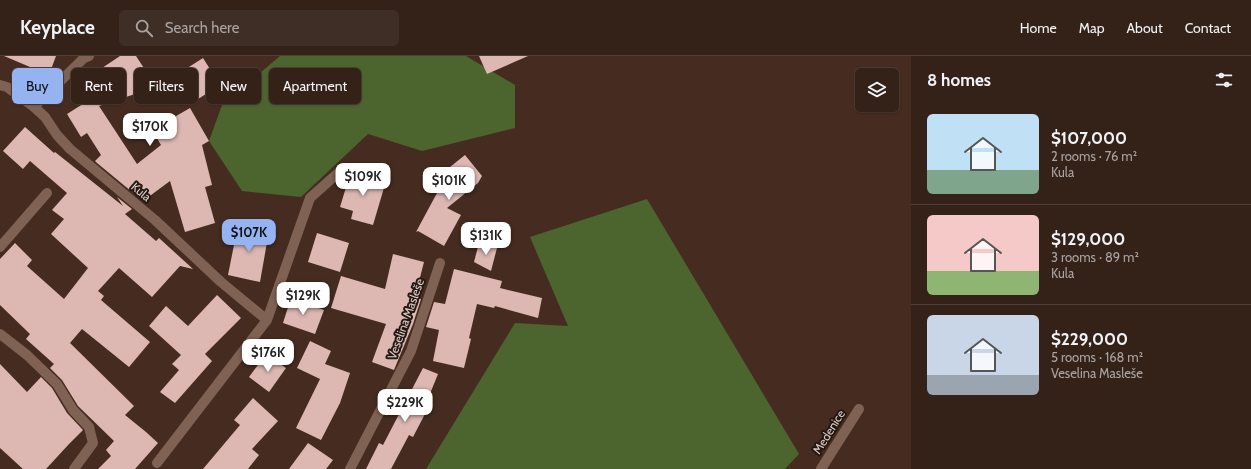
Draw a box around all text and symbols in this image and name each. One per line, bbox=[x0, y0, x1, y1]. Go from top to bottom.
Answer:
search box bbox=[119, 10, 399, 46]
text: Keyplace bbox=[20, 16, 95, 39]
icon: search bbox=[133, 17, 155, 39]
text: Search here bbox=[165, 19, 239, 37]
text: Home bbox=[1020, 19, 1057, 37]
text: Map bbox=[1079, 19, 1104, 37]
text: About bbox=[1126, 19, 1163, 37]
text: Contact bbox=[1185, 19, 1231, 37]
chip: Buy bbox=[12, 68, 63, 104]
chip: Rent bbox=[71, 68, 126, 104]
chip: Filters bbox=[134, 68, 198, 104]
chip: New bbox=[206, 68, 261, 104]
chip: Apartment bbox=[269, 68, 361, 104]
map controls bbox=[855, 68, 899, 112]
button: layers bbox=[855, 68, 899, 112]
icon: filters bbox=[1213, 69, 1235, 91]
text: 8 homes bbox=[927, 70, 991, 90]
pin: $170K bbox=[122, 113, 178, 147]
text: $170K bbox=[132, 118, 168, 134]
text: $107,000 bbox=[1051, 128, 1127, 148]
icon: home bbox=[959, 130, 1007, 178]
text: 2 rooms · 76 m² bbox=[1051, 148, 1137, 164]
pin: $109K bbox=[335, 163, 391, 197]
text: Kula bbox=[1051, 164, 1074, 180]
pin: $101K bbox=[421, 167, 477, 201]
text: $109K bbox=[345, 168, 381, 184]
text: $101K bbox=[432, 172, 466, 188]
street label: Kula bbox=[128, 179, 155, 204]
pin: $107K bbox=[221, 219, 277, 253]
pin: $131K bbox=[458, 222, 514, 256]
text: $107K bbox=[231, 224, 267, 240]
text: $131K bbox=[470, 227, 502, 243]
text: $129,000 bbox=[1051, 229, 1125, 249]
icon: home bbox=[959, 231, 1007, 279]
text: 3 rooms · 89 m² bbox=[1051, 249, 1139, 265]
text: Kula bbox=[1051, 265, 1074, 281]
street label: Veselina Masleše bbox=[384, 276, 427, 361]
pin: $129K bbox=[275, 282, 331, 316]
text: $129K bbox=[286, 287, 320, 303]
text: $229,000 bbox=[1051, 329, 1128, 349]
icon: home bbox=[959, 331, 1007, 379]
pin: $176K bbox=[240, 339, 296, 373]
text: $176K bbox=[251, 344, 285, 360]
text: 5 rooms · 168 m² bbox=[1051, 349, 1143, 365]
text: Veselina Masleše bbox=[1051, 365, 1143, 381]
pin: $229K bbox=[377, 389, 433, 423]
text: $229K bbox=[387, 394, 423, 410]
street label: Medenice bbox=[809, 407, 848, 457]

